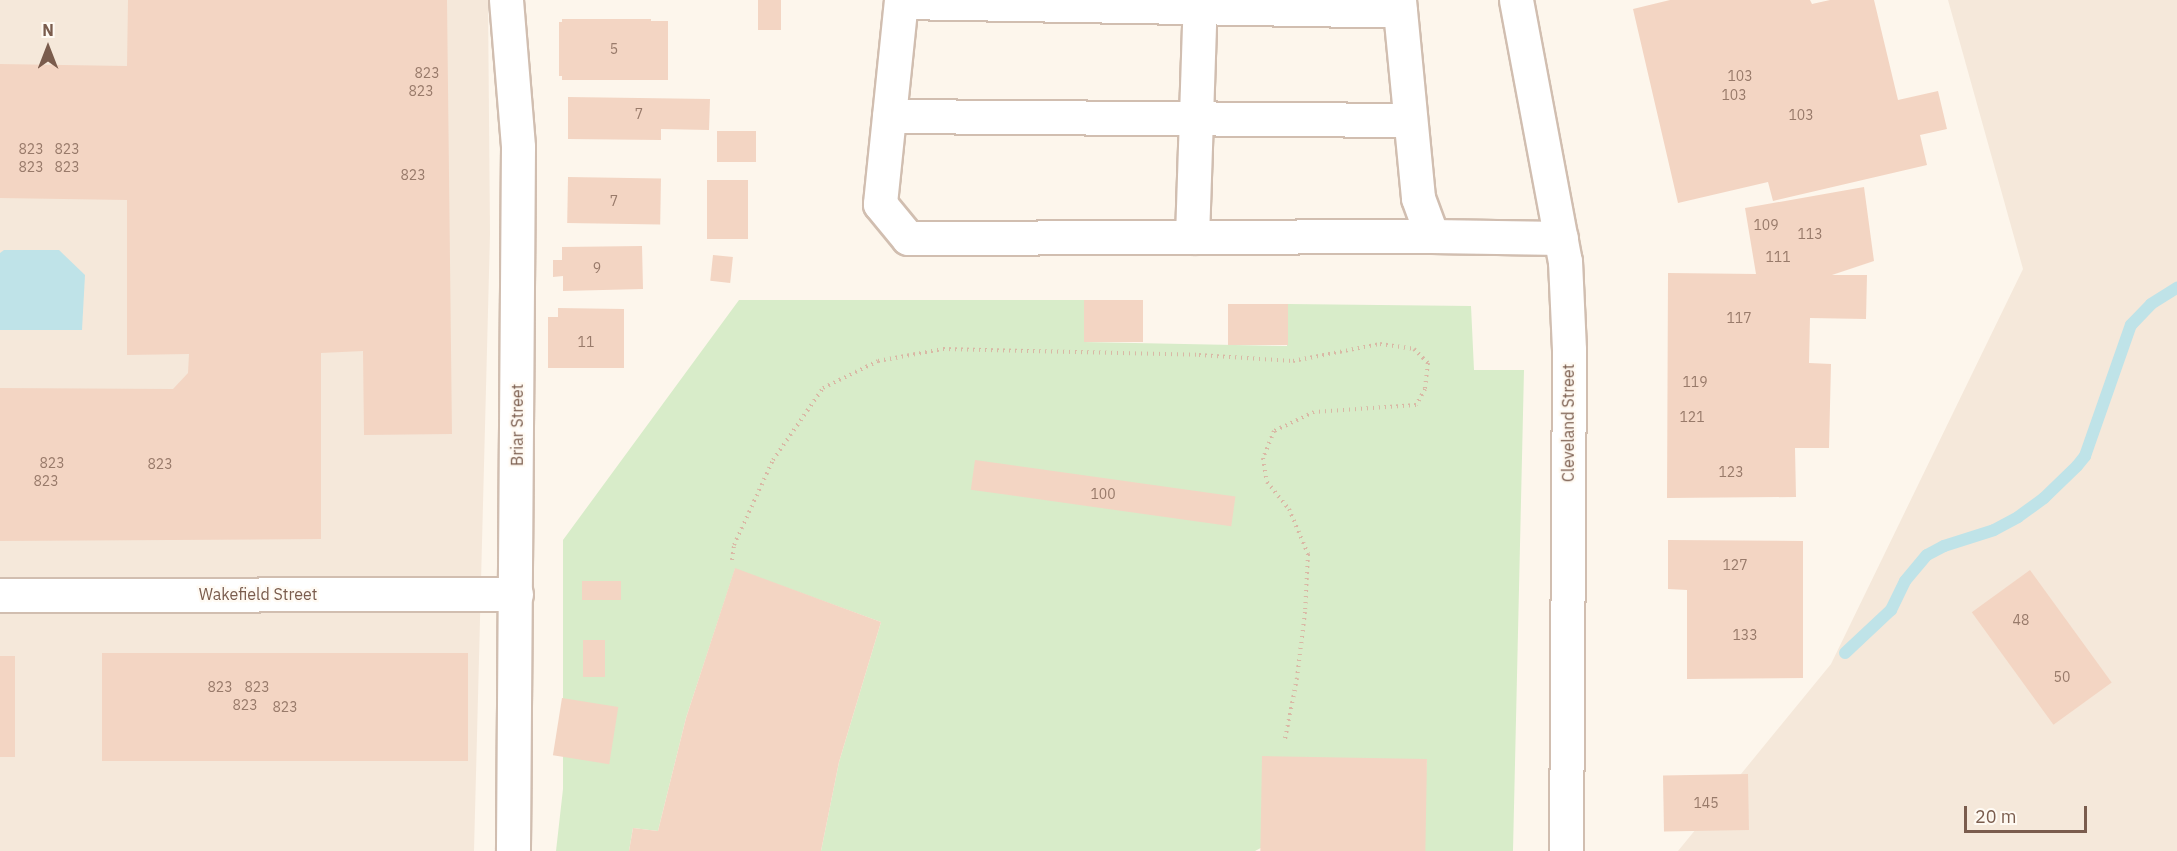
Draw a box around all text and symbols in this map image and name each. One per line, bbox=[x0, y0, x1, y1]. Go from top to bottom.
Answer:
north arrow bbox=[18, 18, 78, 78]
text: N bbox=[42, 20, 54, 40]
house number: 5 bbox=[610, 41, 618, 57]
house number: 823 bbox=[414, 65, 440, 81]
house number: 103 bbox=[1727, 68, 1753, 84]
house number: 823 bbox=[408, 83, 434, 99]
house number: 103 bbox=[1721, 87, 1747, 103]
house number: 7 bbox=[635, 106, 643, 122]
house number: 103 bbox=[1788, 107, 1814, 123]
house number: 823 bbox=[18, 141, 44, 157]
house number: 823 bbox=[54, 141, 80, 157]
house number: 823 bbox=[18, 159, 44, 175]
house number: 823 bbox=[54, 159, 80, 175]
house number: 823 bbox=[400, 167, 426, 183]
house number: 7 bbox=[610, 193, 618, 209]
house number: 109 bbox=[1753, 217, 1779, 233]
house number: 113 bbox=[1797, 226, 1823, 242]
house number: 111 bbox=[1765, 249, 1791, 265]
house number: 9 bbox=[593, 260, 601, 276]
house number: 117 bbox=[1726, 310, 1752, 326]
house number: 11 bbox=[578, 334, 594, 350]
street label: Cleveland Street bbox=[1558, 364, 1578, 482]
house number: 119 bbox=[1682, 374, 1708, 390]
street label: Briar Street bbox=[507, 384, 527, 466]
house number: 121 bbox=[1679, 409, 1705, 425]
house number: 823 bbox=[39, 455, 65, 471]
house number: 823 bbox=[147, 456, 173, 472]
house number: 123 bbox=[1718, 464, 1744, 480]
house number: 823 bbox=[33, 473, 59, 489]
house number: 100 bbox=[1090, 486, 1116, 502]
house number: 127 bbox=[1722, 557, 1748, 573]
street label: Wakefield Street bbox=[199, 584, 317, 604]
house number: 48 bbox=[2013, 612, 2029, 628]
house number: 133 bbox=[1732, 627, 1758, 643]
house number: 50 bbox=[2054, 669, 2070, 685]
house number: 823 bbox=[207, 679, 233, 695]
house number: 823 bbox=[244, 679, 270, 695]
house number: 823 bbox=[232, 697, 258, 713]
house number: 823 bbox=[272, 699, 298, 715]
scale bar bbox=[1967, 794, 2090, 832]
house number: 145 bbox=[1693, 795, 1719, 811]
text: 20 m bbox=[1975, 805, 2017, 828]

